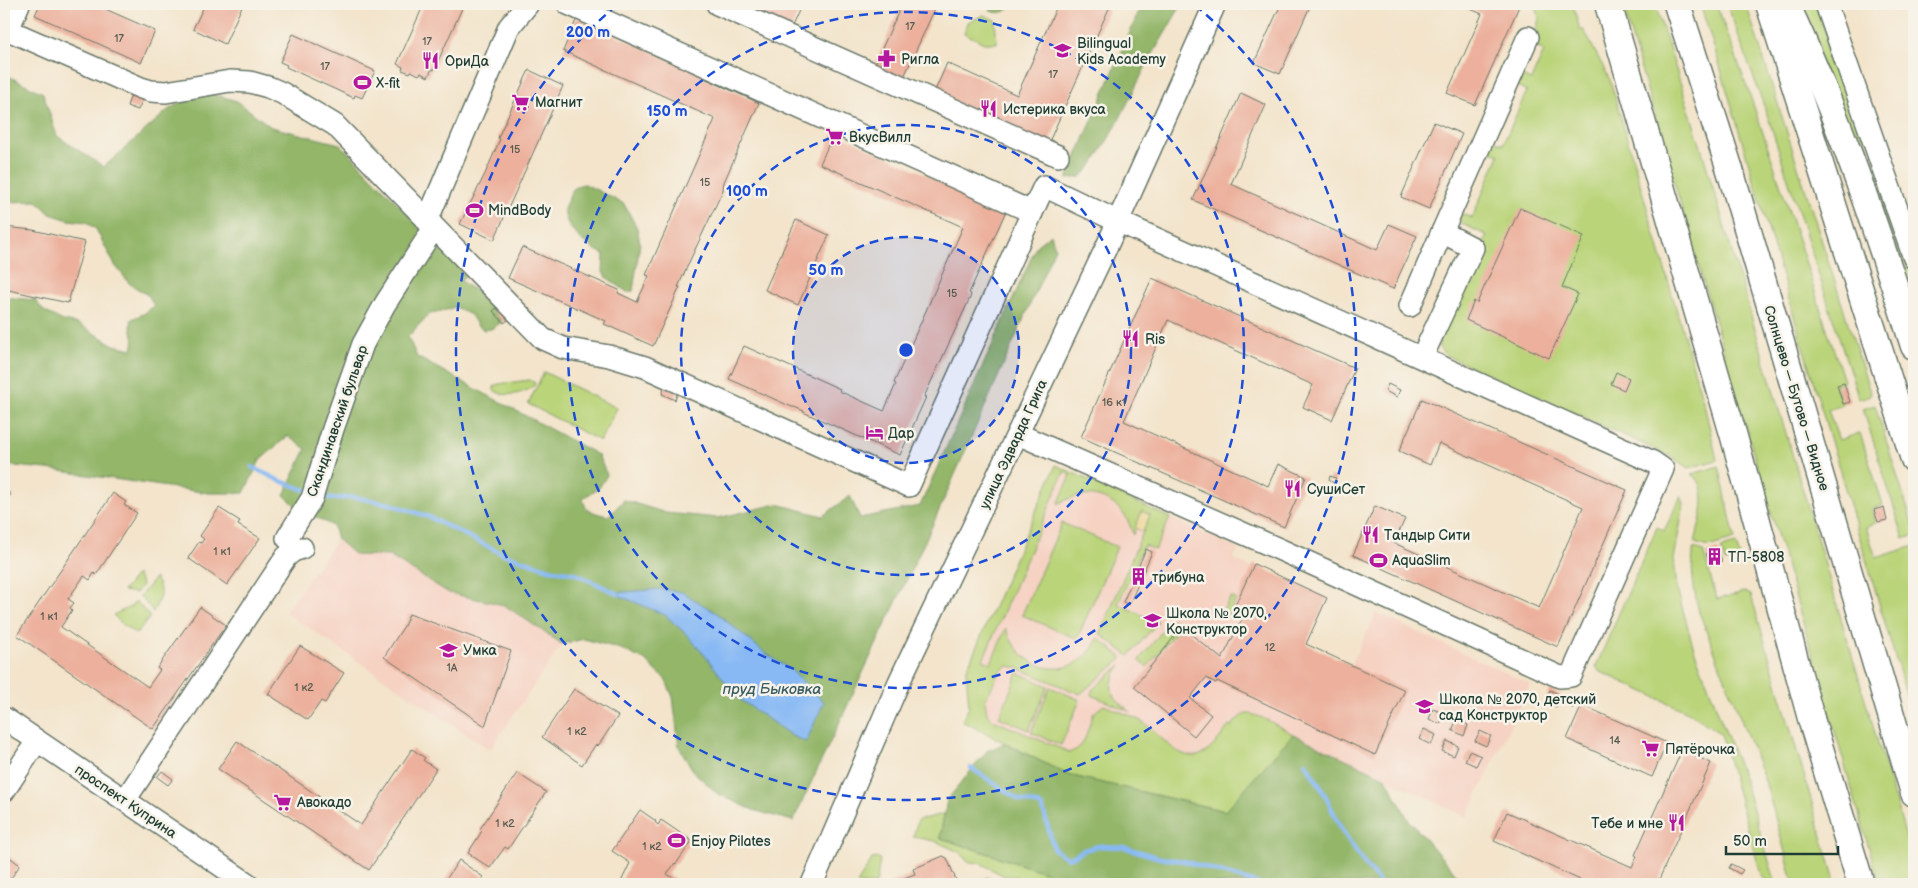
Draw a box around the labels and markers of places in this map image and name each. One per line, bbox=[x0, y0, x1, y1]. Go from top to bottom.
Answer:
place label: Bilingual Kids Academy bbox=[1077, 35, 1167, 68]
school or university icon: Bilingual Kids Academy bbox=[1053, 41, 1073, 61]
pharmacy icon: Ригла bbox=[877, 49, 897, 69]
restaurant icon: ОриДа bbox=[421, 51, 441, 71]
place label: Ригла bbox=[901, 51, 940, 68]
place label: ОриДа bbox=[445, 53, 490, 70]
sports icon: X-fit bbox=[352, 73, 372, 93]
place label: X-fit bbox=[375, 75, 401, 92]
supermarket icon: Магнит bbox=[511, 92, 531, 112]
place label: Магнит bbox=[535, 94, 583, 111]
restaurant icon: Истерика вкуса bbox=[979, 99, 999, 119]
place label: Истерика вкуса bbox=[1003, 101, 1107, 118]
supermarket icon: ВкусВилл bbox=[825, 127, 845, 147]
place label: ВкусВилл bbox=[849, 129, 911, 146]
sports icon: MindBody bbox=[464, 200, 484, 220]
place label: MindBody bbox=[488, 202, 552, 219]
restaurant icon: Ris bbox=[1121, 329, 1141, 349]
place label: Ris bbox=[1145, 331, 1165, 348]
centre of rings bbox=[897, 341, 915, 359]
hotel icon: Дар bbox=[864, 423, 884, 443]
place label: Дар bbox=[888, 425, 914, 442]
restaurant icon: СушиСет bbox=[1283, 479, 1303, 499]
place label: СушиСет bbox=[1307, 481, 1366, 498]
restaurant icon: Тандыр Сити bbox=[1360, 525, 1380, 545]
place label: Тандыр Сити bbox=[1384, 527, 1470, 544]
building icon: ТП-5808 bbox=[1704, 547, 1724, 567]
place label: ТП-5808 bbox=[1728, 549, 1784, 566]
sports icon: AquaSlim bbox=[1368, 550, 1388, 570]
place label: AquaSlim bbox=[1392, 552, 1451, 569]
building icon: трибуна bbox=[1128, 567, 1148, 587]
place label: трибуна bbox=[1152, 569, 1205, 586]
place label: Школа № 2070, Конструктор bbox=[1166, 605, 1267, 638]
school or university icon: Школа № 2070, Конструктор bbox=[1142, 611, 1162, 631]
school or university icon: Умка bbox=[439, 640, 459, 660]
place label: Умка bbox=[463, 642, 498, 659]
place label: Школа № 2070, детский сад Конструктор bbox=[1439, 691, 1596, 724]
school or university icon: Школа № 2070, детский сад Конструктор bbox=[1415, 697, 1435, 717]
supermarket icon: Пятёрочка bbox=[1641, 739, 1661, 759]
place label: Пятёрочка bbox=[1665, 741, 1736, 758]
supermarket icon: Авокадо bbox=[273, 792, 293, 812]
place label: Авокадо bbox=[296, 794, 351, 811]
restaurant icon: Тебе и мне bbox=[1667, 813, 1687, 833]
place label: Тебе и мне bbox=[1591, 815, 1663, 832]
sports icon: Enjoy Pilates bbox=[667, 831, 687, 851]
place label: Enjoy Pilates bbox=[691, 833, 771, 850]

